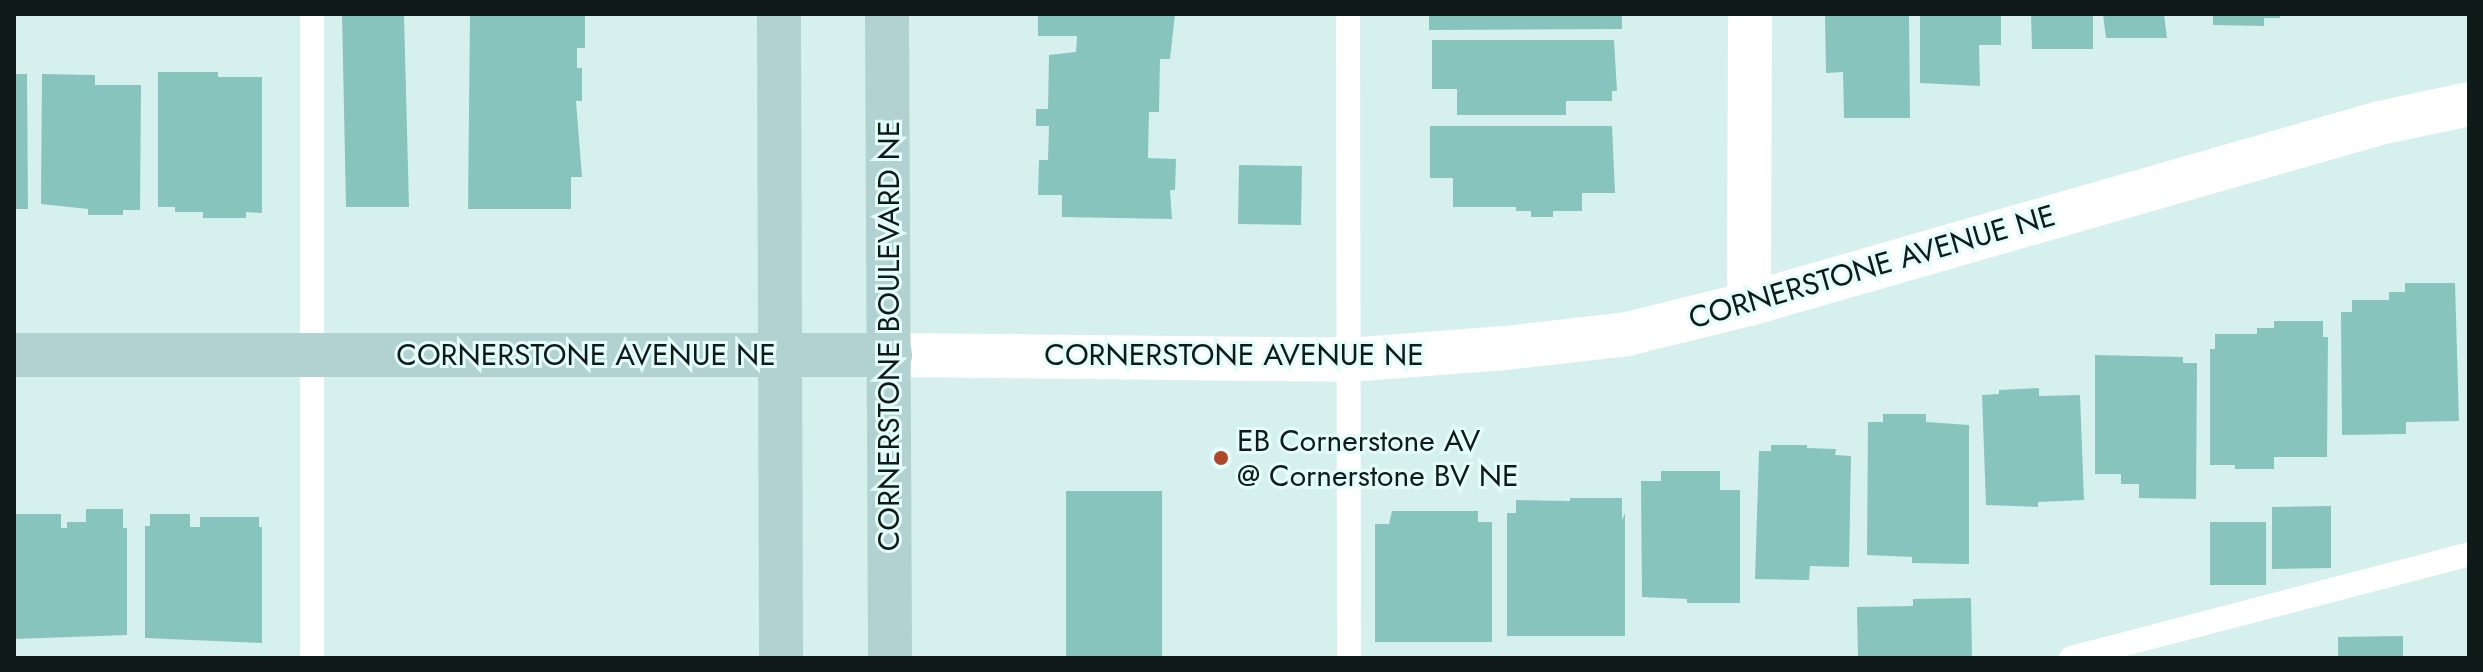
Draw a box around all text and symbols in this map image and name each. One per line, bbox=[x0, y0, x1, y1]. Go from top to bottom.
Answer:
street label: CORNERSTONE BOULEVARD NE bbox=[871, 121, 907, 551]
street label: CORNERSTONE AVENUE NE bbox=[1685, 197, 2059, 337]
street label: CORNERSTONE AVENUE NE bbox=[396, 337, 776, 373]
street label: CORNERSTONE AVENUE NE bbox=[1044, 337, 1424, 373]
place label: EB Cornerstone AV @ Cornerstone BV NE bbox=[1237, 423, 1519, 494]
marker: EB Cornerstone AV @ Cornerstone BV NE bbox=[1212, 449, 1230, 467]

